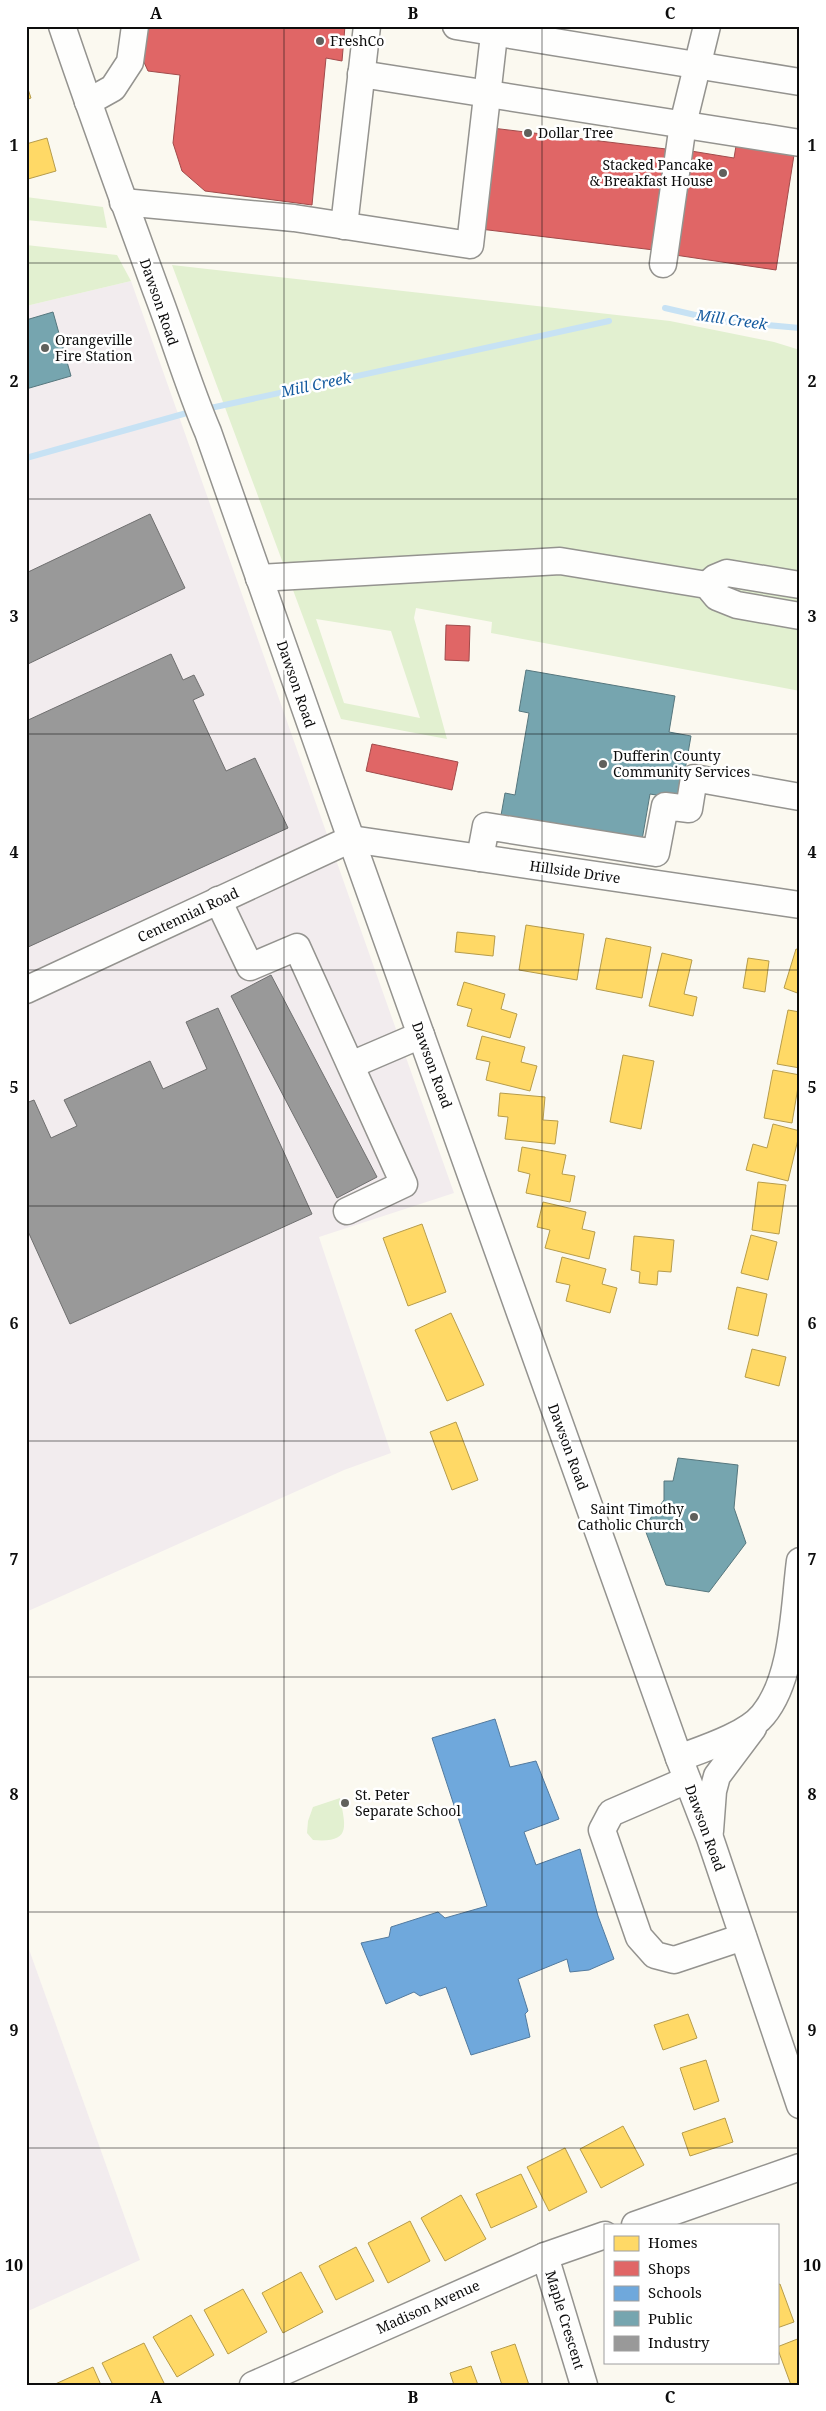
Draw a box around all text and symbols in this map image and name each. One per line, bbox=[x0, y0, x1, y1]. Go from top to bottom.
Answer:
text: A bbox=[150, 2, 163, 24]
text: B bbox=[408, 2, 419, 24]
text: C bbox=[665, 2, 676, 24]
place label: FreshCo bbox=[330, 31, 384, 50]
marker: FreshCo bbox=[314, 35, 326, 47]
place label: Dollar Tree bbox=[538, 123, 613, 142]
marker: Dollar Tree bbox=[522, 127, 534, 139]
text: 1 bbox=[9, 134, 19, 156]
text: 1 bbox=[807, 134, 817, 156]
place label: Stacked Pancake & Breakfast House bbox=[590, 155, 713, 190]
marker: Stacked Pancake & Breakfast House bbox=[717, 167, 729, 179]
street label: Dawson Road bbox=[136, 256, 183, 348]
water label: Mill Creek bbox=[695, 304, 769, 334]
place label: Orangeville Fire Station bbox=[55, 330, 132, 365]
marker: Orangeville Fire Station bbox=[39, 342, 51, 354]
water label: Mill Creek bbox=[278, 367, 353, 401]
text: 2 bbox=[9, 370, 19, 392]
text: 2 bbox=[807, 370, 817, 392]
text: 3 bbox=[9, 605, 19, 627]
text: 3 bbox=[807, 605, 817, 627]
street label: Dawson Road bbox=[273, 638, 320, 730]
place label: Dufferin County Community Services bbox=[613, 746, 750, 781]
marker: Dufferin County Community Services bbox=[597, 758, 609, 770]
text: 4 bbox=[9, 841, 19, 863]
text: 4 bbox=[807, 841, 817, 863]
street label: Hillside Drive bbox=[528, 856, 622, 887]
street label: Centennial Road bbox=[134, 883, 242, 946]
street label: Dawson Road bbox=[408, 1019, 457, 1111]
text: 5 bbox=[9, 1076, 19, 1098]
text: 5 bbox=[807, 1076, 817, 1098]
text: 6 bbox=[9, 1312, 19, 1334]
text: 6 bbox=[807, 1312, 817, 1334]
street label: Dawson Road bbox=[544, 1401, 593, 1493]
place label: Saint Timothy Catholic Church bbox=[578, 1499, 684, 1534]
marker: Saint Timothy Catholic Church bbox=[688, 1511, 700, 1523]
text: 7 bbox=[9, 1548, 19, 1570]
text: 7 bbox=[807, 1548, 817, 1570]
street label: Dawson Road bbox=[681, 1782, 730, 1874]
text: 8 bbox=[9, 1783, 19, 1805]
text: 8 bbox=[807, 1783, 817, 1805]
place label: St. Peter Separate School bbox=[355, 1785, 461, 1820]
marker: St. Peter Separate School bbox=[339, 1797, 351, 1809]
text: 9 bbox=[9, 2019, 19, 2041]
text: 9 bbox=[807, 2019, 817, 2041]
legend bbox=[604, 2224, 778, 2364]
text: Homes bbox=[648, 2232, 698, 2252]
text: 10 bbox=[5, 2254, 23, 2276]
text: 10 bbox=[803, 2254, 821, 2276]
text: Shops bbox=[648, 2258, 691, 2278]
street label: Maple Crescent bbox=[541, 2268, 590, 2372]
street label: Madison Avenue bbox=[373, 2275, 482, 2338]
text: Schools bbox=[648, 2282, 702, 2302]
text: Public bbox=[648, 2308, 693, 2328]
text: Industry bbox=[648, 2332, 710, 2352]
text: A bbox=[150, 2386, 163, 2408]
text: B bbox=[408, 2386, 419, 2408]
text: C bbox=[665, 2386, 676, 2408]

